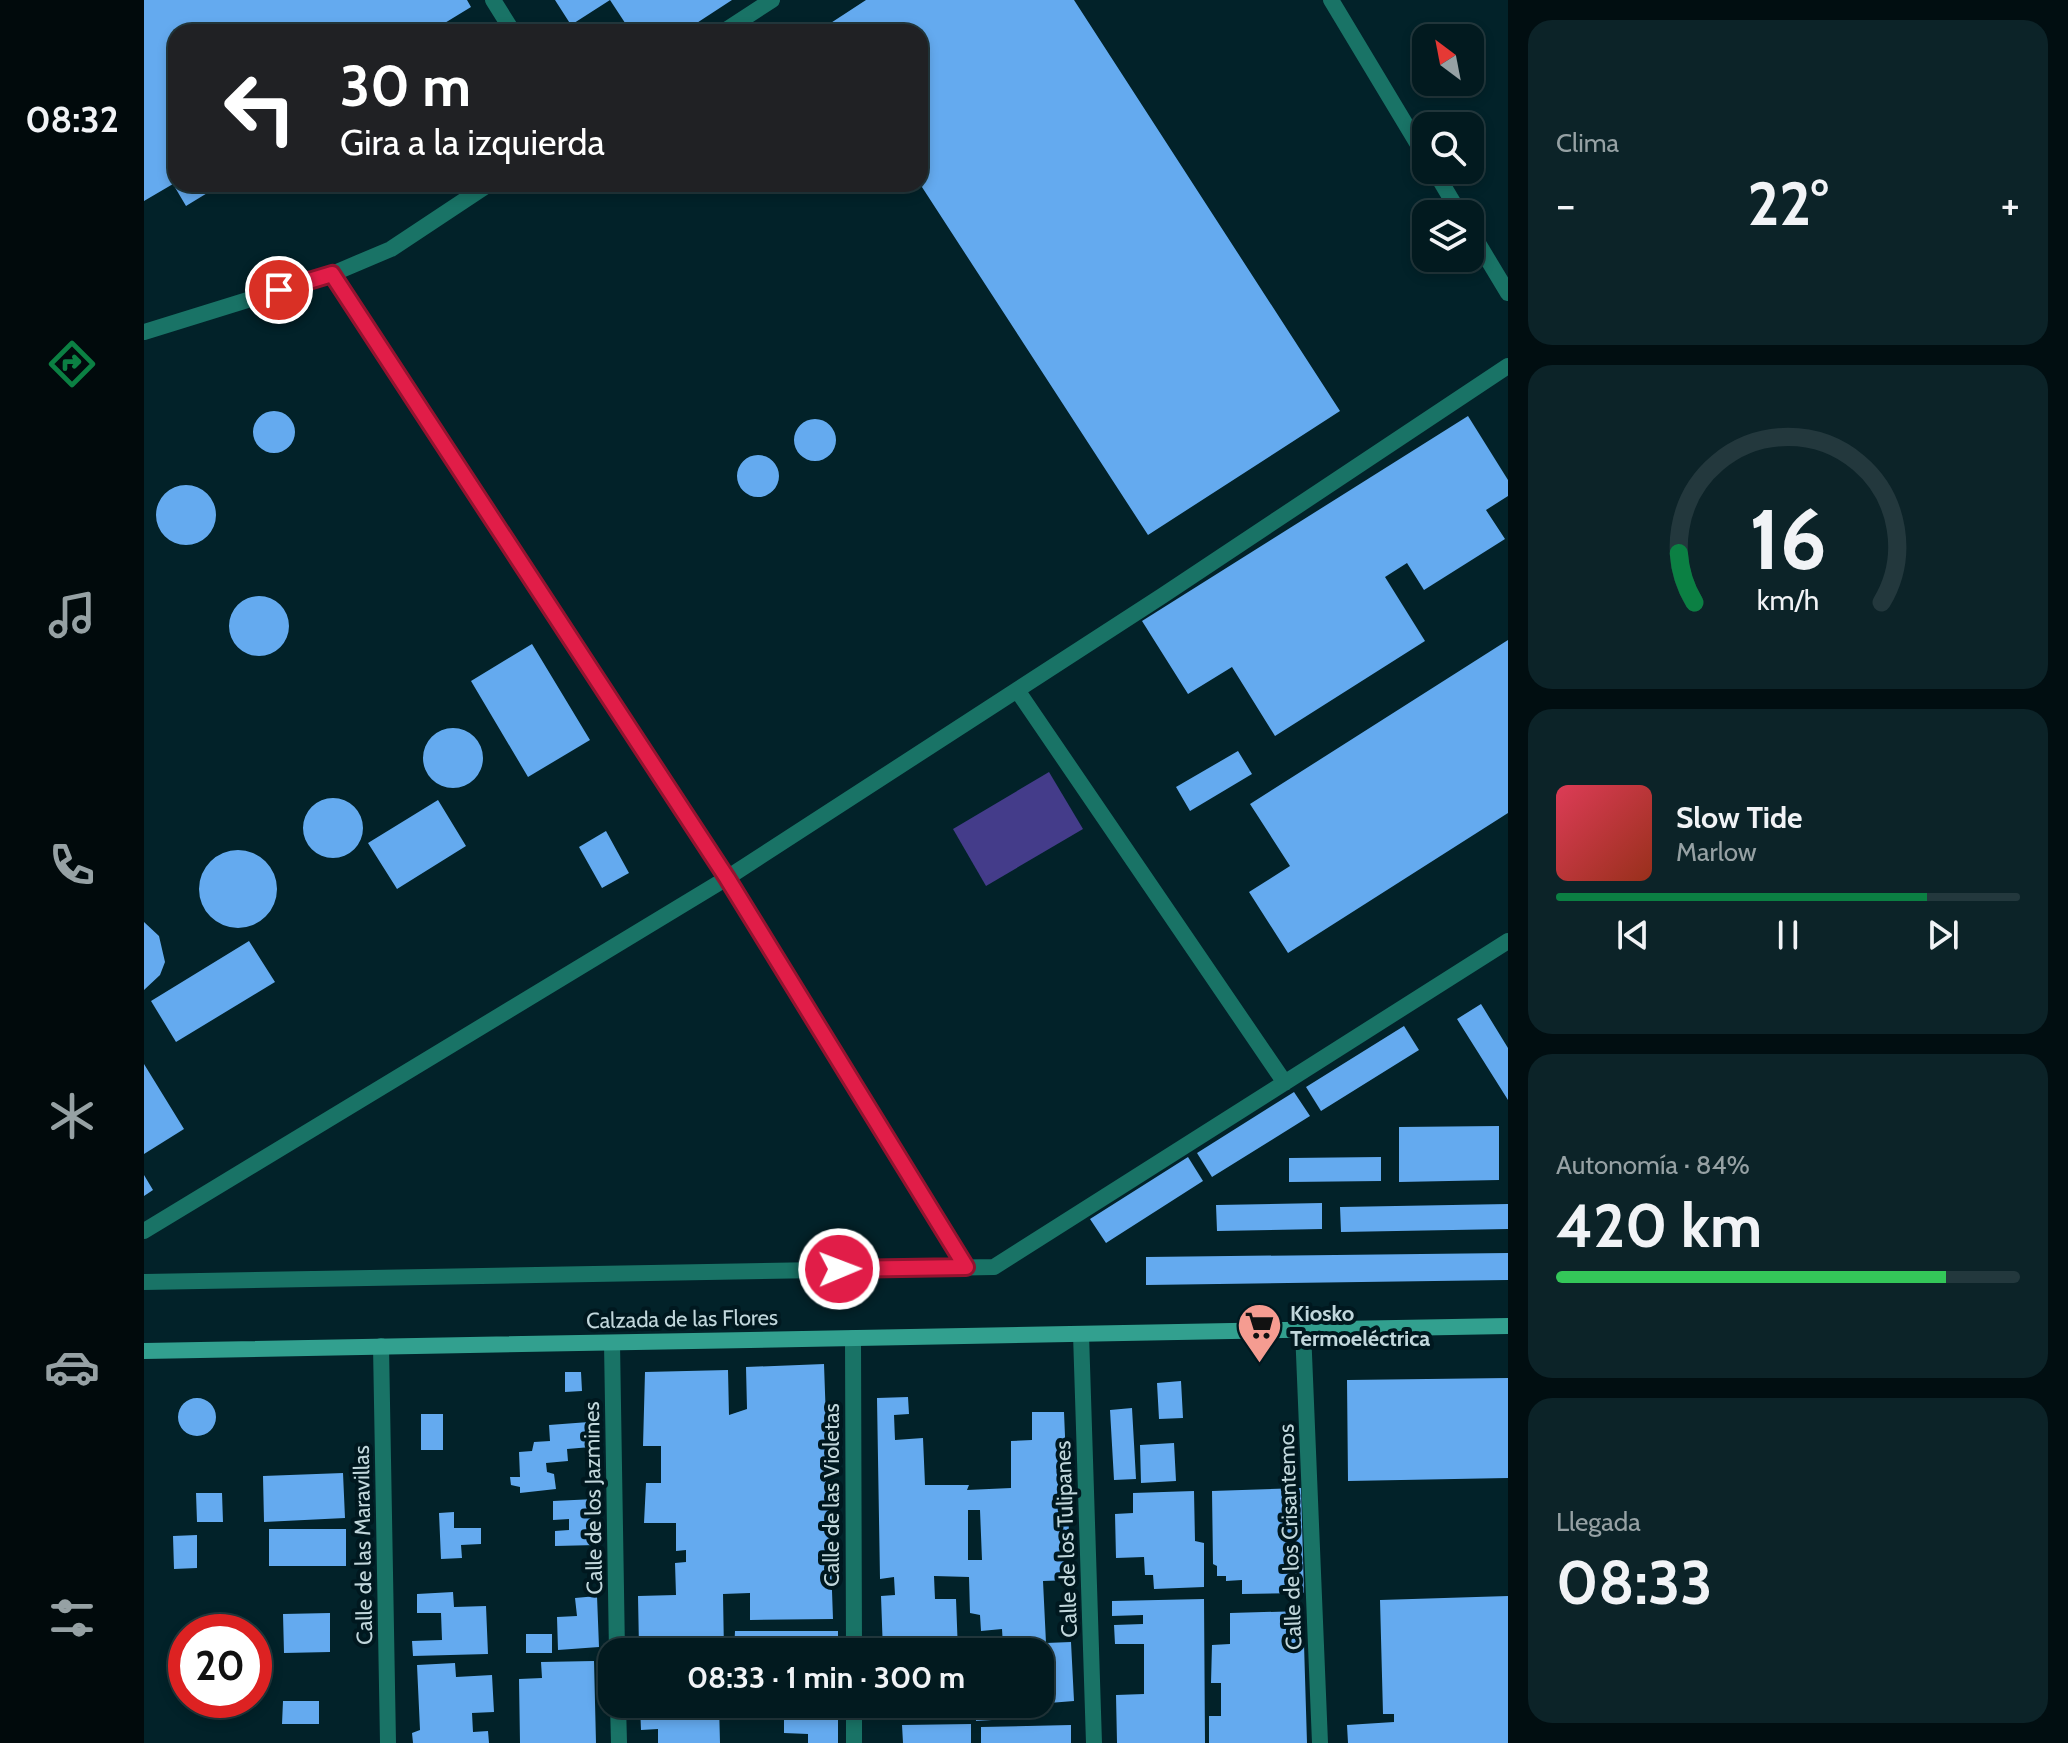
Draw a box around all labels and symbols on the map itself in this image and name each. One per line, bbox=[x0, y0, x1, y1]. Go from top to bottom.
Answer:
north arrow bbox=[1412, 24, 1484, 96]
pin bbox=[245, 256, 313, 324]
position arrow bbox=[797, 1227, 881, 1311]
place label: Kiosko Termoeléctrica bbox=[1290, 1300, 1430, 1352]
supermarket icon: Kiosko Termoeléctrica bbox=[1235, 1302, 1283, 1365]
street label: Calzada de las Flores bbox=[586, 1304, 778, 1334]
street label: Calle de los Jazmines bbox=[578, 1401, 608, 1595]
street label: Calle de las Violetas bbox=[818, 1403, 845, 1587]
street label: Calle de los Crisantemos bbox=[1273, 1424, 1307, 1650]
street label: Calle de los Tulipanes bbox=[1049, 1440, 1083, 1638]
street label: Calle de las Maravillas bbox=[348, 1445, 378, 1645]
speed limit sign: 20 bbox=[168, 1614, 272, 1718]

